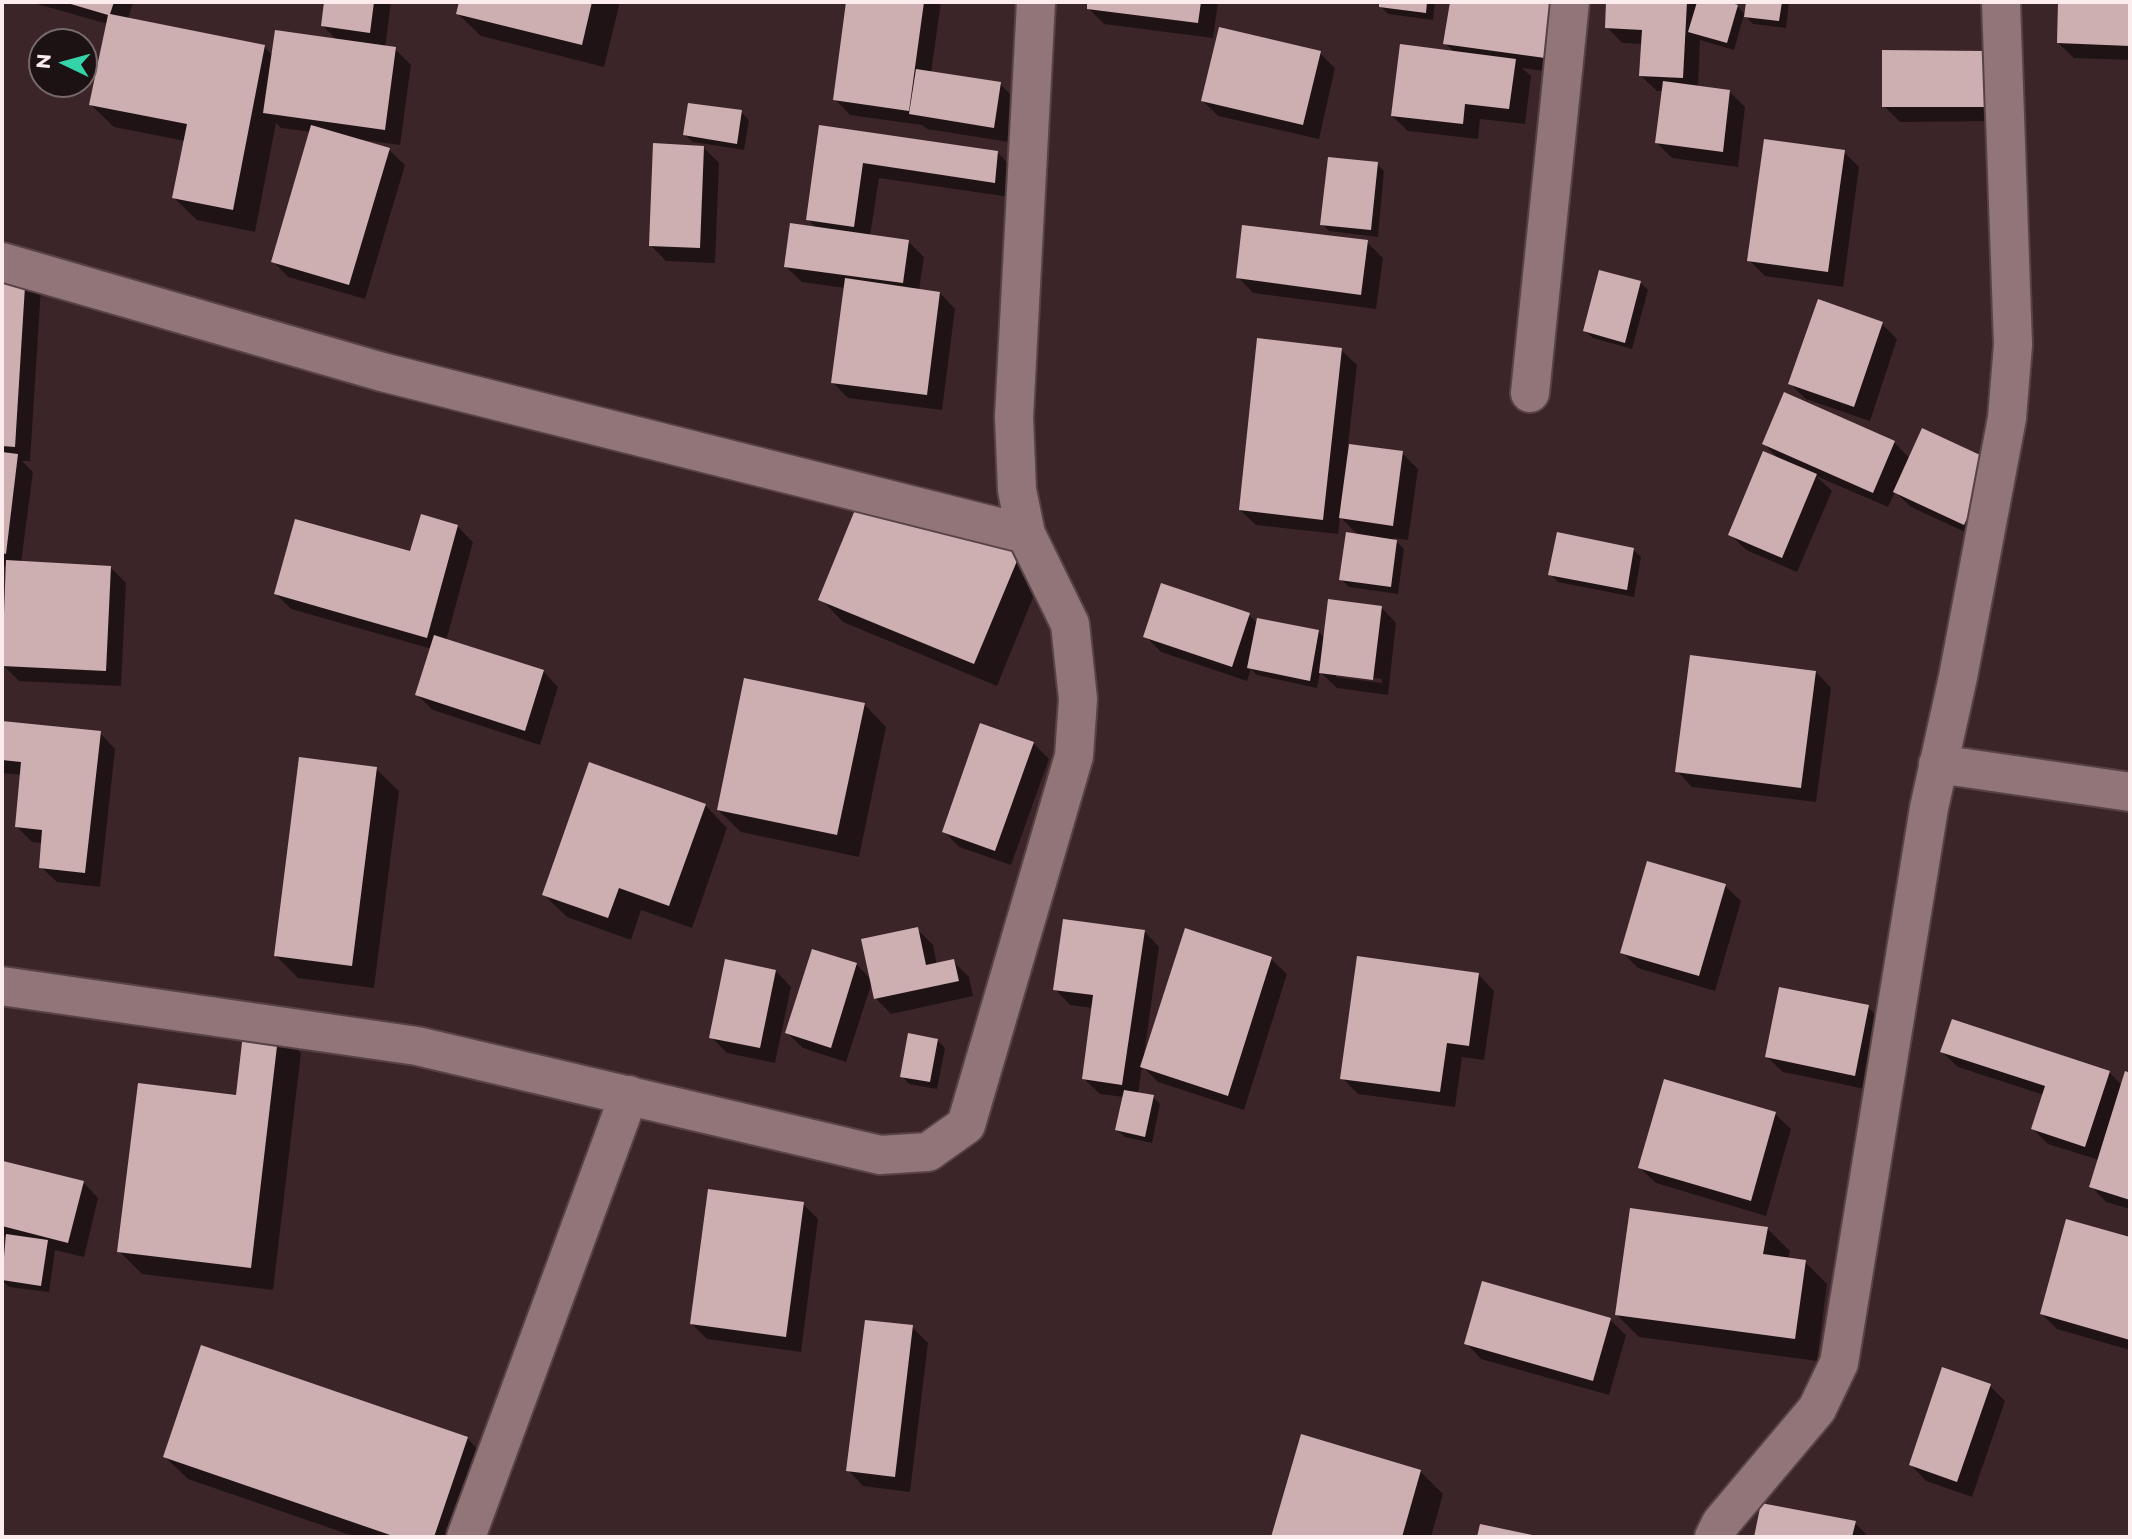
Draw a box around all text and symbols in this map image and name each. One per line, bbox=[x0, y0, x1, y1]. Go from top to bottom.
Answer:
north arrow bbox=[28, 28, 98, 98]
text: N bbox=[31, 53, 56, 70]

